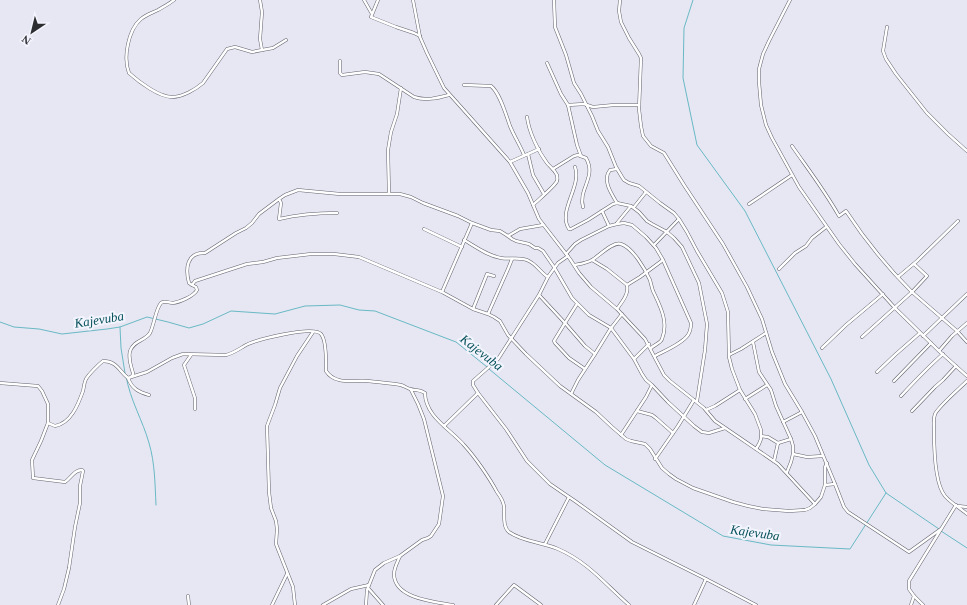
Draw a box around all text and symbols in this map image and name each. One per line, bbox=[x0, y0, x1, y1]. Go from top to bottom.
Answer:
north arrow bbox=[12, 12, 52, 52]
text: N bbox=[20, 33, 33, 47]
water label: Kajevuba bbox=[72, 308, 125, 331]
water label: Kajevuba bbox=[457, 331, 506, 374]
water label: Kajevuba bbox=[728, 521, 781, 543]

